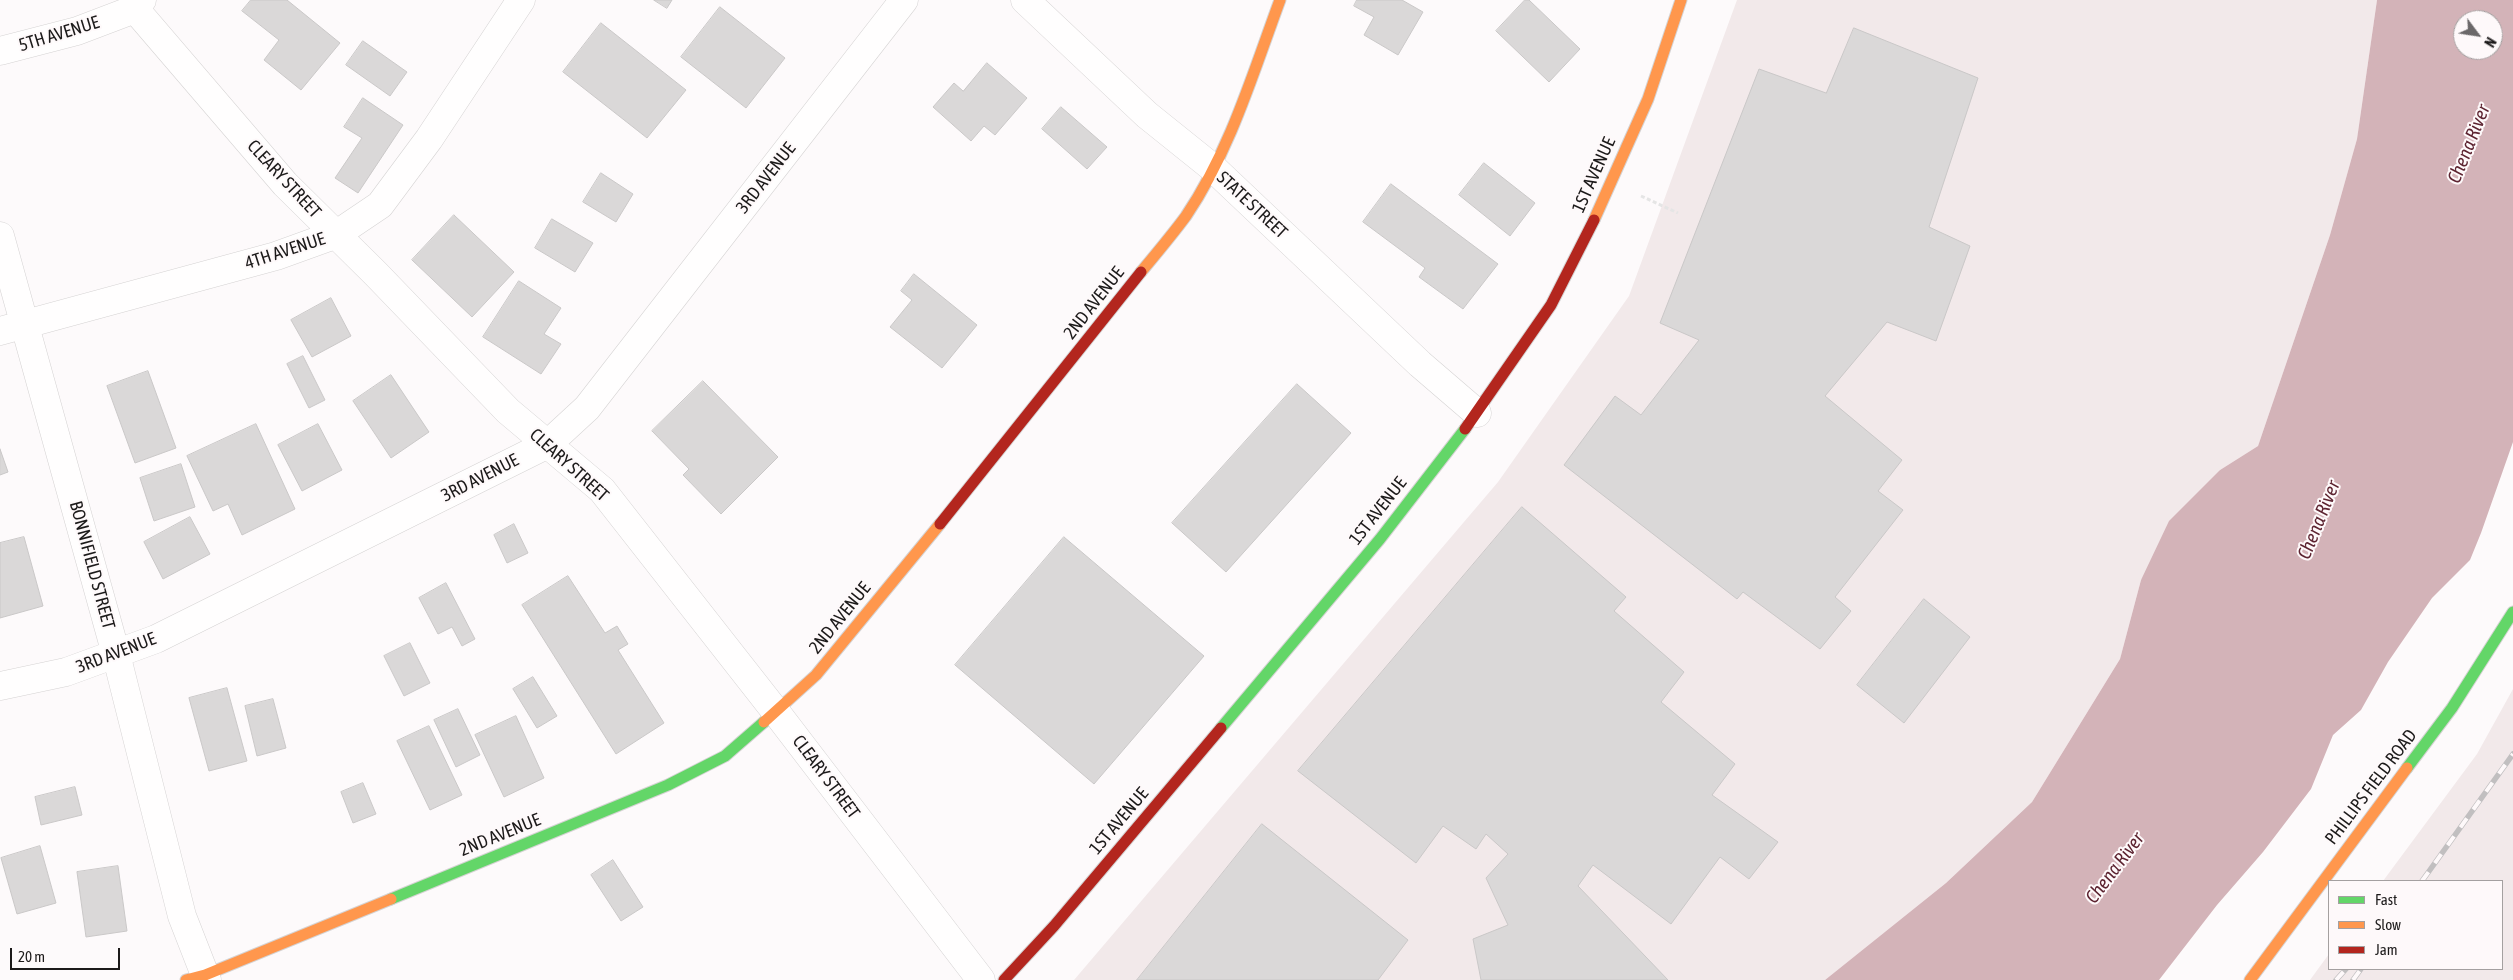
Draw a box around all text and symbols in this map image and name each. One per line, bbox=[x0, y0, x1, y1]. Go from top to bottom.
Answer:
north arrow bbox=[2453, 10, 2503, 60]
street label: 5TH AVENUE bbox=[16, 12, 102, 56]
text: N bbox=[2481, 35, 2499, 50]
water label: Chena River bbox=[2443, 101, 2495, 187]
street label: 1ST AVENUE bbox=[1568, 134, 1620, 216]
street label: CLEARY STREET bbox=[242, 136, 326, 222]
street label: 3RD AVENUE bbox=[732, 138, 800, 218]
street label: STATE STREET bbox=[1212, 167, 1292, 243]
street label: 4TH AVENUE bbox=[242, 228, 328, 274]
street label: 2ND AVENUE bbox=[1059, 263, 1129, 343]
street label: CLEARY STREET bbox=[525, 424, 613, 506]
street label: 3RD AVENUE bbox=[438, 449, 522, 507]
street label: 1ST AVENUE bbox=[1345, 473, 1411, 549]
water label: Chena River bbox=[2293, 477, 2345, 563]
street label: BONNIFIELD STREET bbox=[65, 499, 119, 631]
street label: 2ND AVENUE bbox=[805, 578, 875, 658]
street label: 3RD AVENUE bbox=[73, 628, 159, 678]
street label: PHILLIPS FIELD ROAD bbox=[2321, 725, 2421, 849]
street label: CLEARY STREET bbox=[788, 731, 864, 823]
street label: 1ST AVENUE bbox=[1085, 783, 1153, 859]
street label: 2ND AVENUE bbox=[456, 809, 544, 861]
water label: Chena River bbox=[2081, 828, 2149, 908]
legend bbox=[2328, 880, 2503, 970]
text: Fast bbox=[2375, 891, 2397, 908]
text: Slow bbox=[2375, 916, 2401, 933]
scale bar bbox=[12, 938, 122, 970]
text: Jam bbox=[2375, 941, 2398, 958]
text: 20 m bbox=[18, 948, 45, 965]

